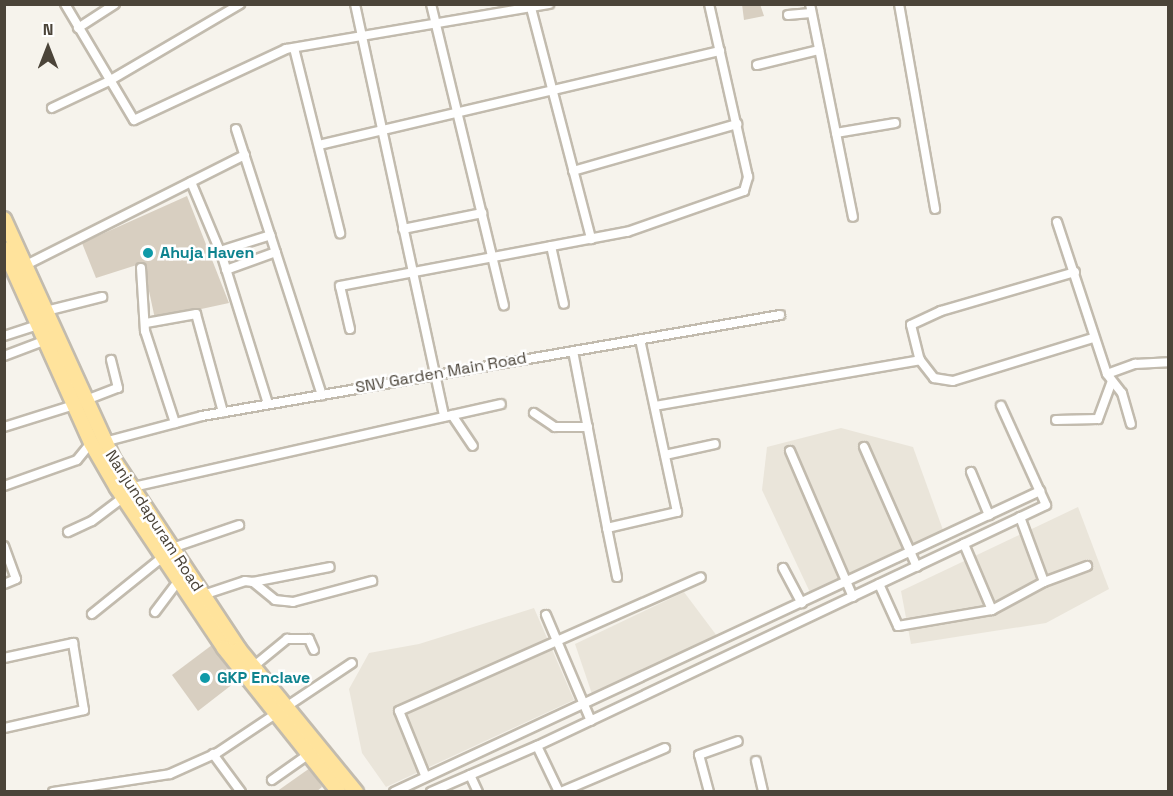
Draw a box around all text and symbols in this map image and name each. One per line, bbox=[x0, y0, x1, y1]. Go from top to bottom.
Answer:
north arrow bbox=[18, 18, 78, 78]
text: N bbox=[43, 19, 53, 40]
place label: Ahuja Haven bbox=[160, 243, 254, 263]
marker: Ahuja Haven bbox=[141, 246, 155, 260]
street label: SNV Garden Main Road bbox=[354, 348, 528, 398]
street label: Nanjundapuram Road bbox=[101, 447, 207, 595]
place label: GKP Enclave bbox=[217, 668, 310, 688]
marker: GKP Enclave bbox=[198, 671, 212, 685]

